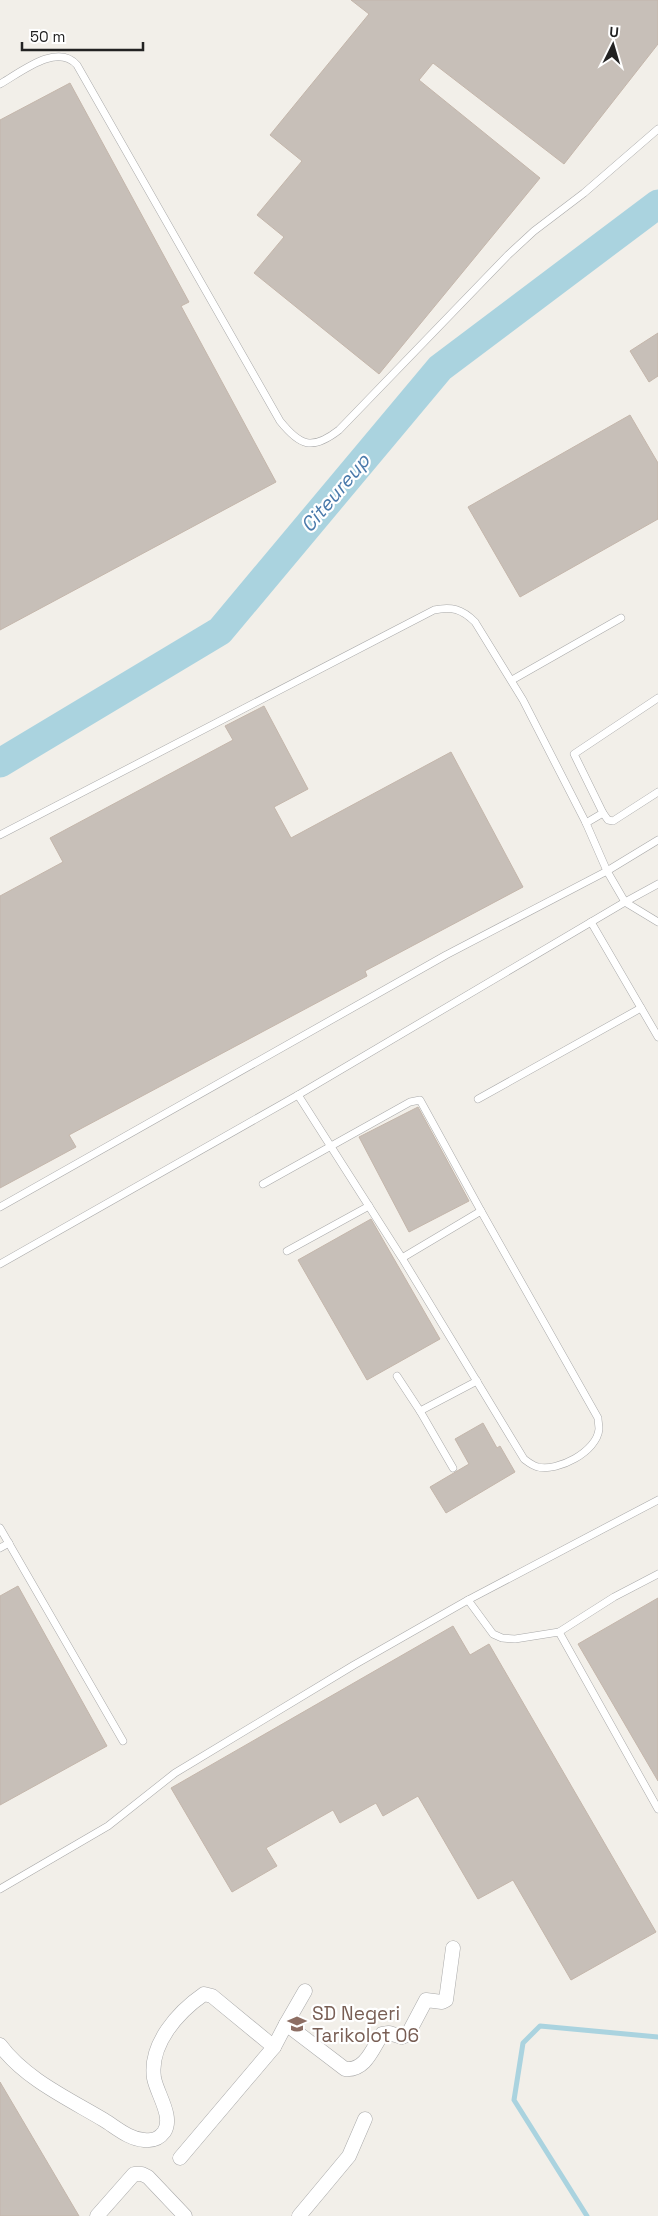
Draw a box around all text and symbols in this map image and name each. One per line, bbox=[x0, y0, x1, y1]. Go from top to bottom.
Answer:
scale bar bbox=[22, 20, 144, 52]
north arrow bbox=[588, 20, 638, 70]
text: U bbox=[609, 23, 620, 41]
text: 50 m bbox=[30, 27, 65, 46]
water label: Citeureup bbox=[295, 447, 376, 538]
place label: SD Negeri Tarikolot 06 bbox=[312, 2001, 419, 2048]
school or university icon: SD Negeri Tarikolot 06 bbox=[286, 2013, 308, 2035]

